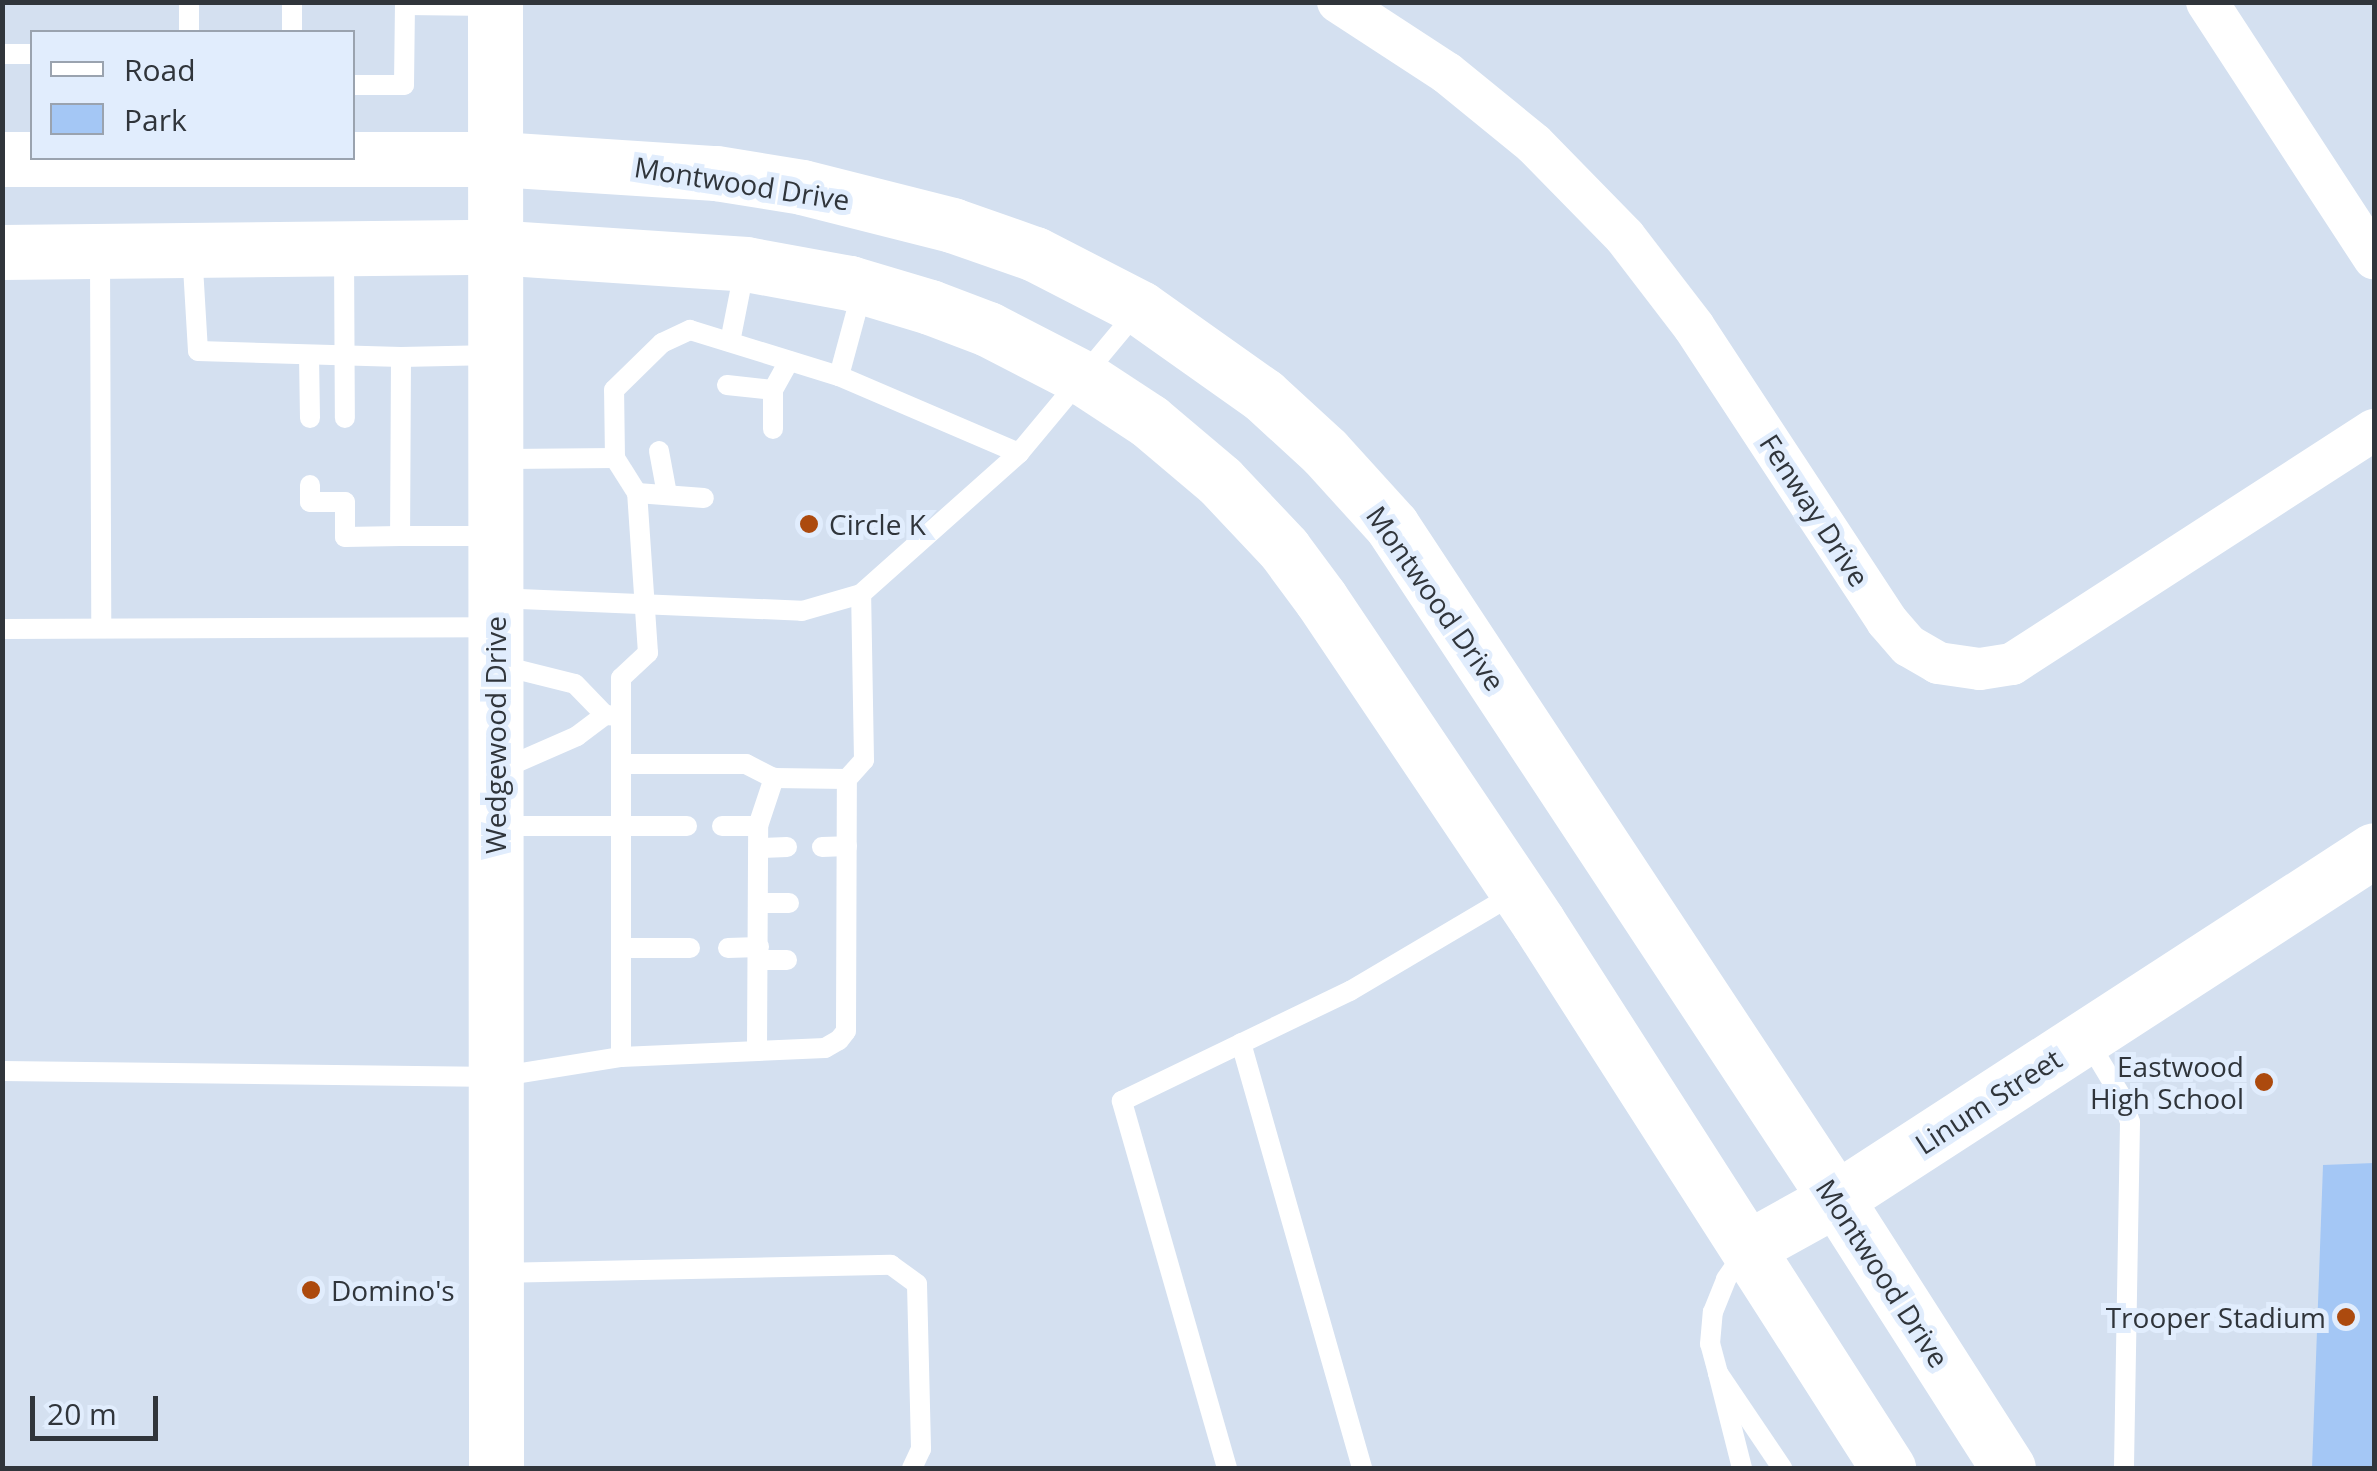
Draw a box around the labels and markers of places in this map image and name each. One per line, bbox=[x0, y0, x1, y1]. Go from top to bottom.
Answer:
place label: Circle K bbox=[829, 507, 926, 541]
marker: Circle K bbox=[798, 513, 820, 535]
place label: Eastwood High School bbox=[2090, 1049, 2244, 1115]
marker: Eastwood High School bbox=[2253, 1071, 2275, 1093]
place label: Domino's bbox=[331, 1273, 455, 1307]
marker: Domino's bbox=[300, 1279, 322, 1301]
place label: Trooper Stadium bbox=[2106, 1300, 2326, 1334]
marker: Trooper Stadium bbox=[2335, 1306, 2357, 1328]

